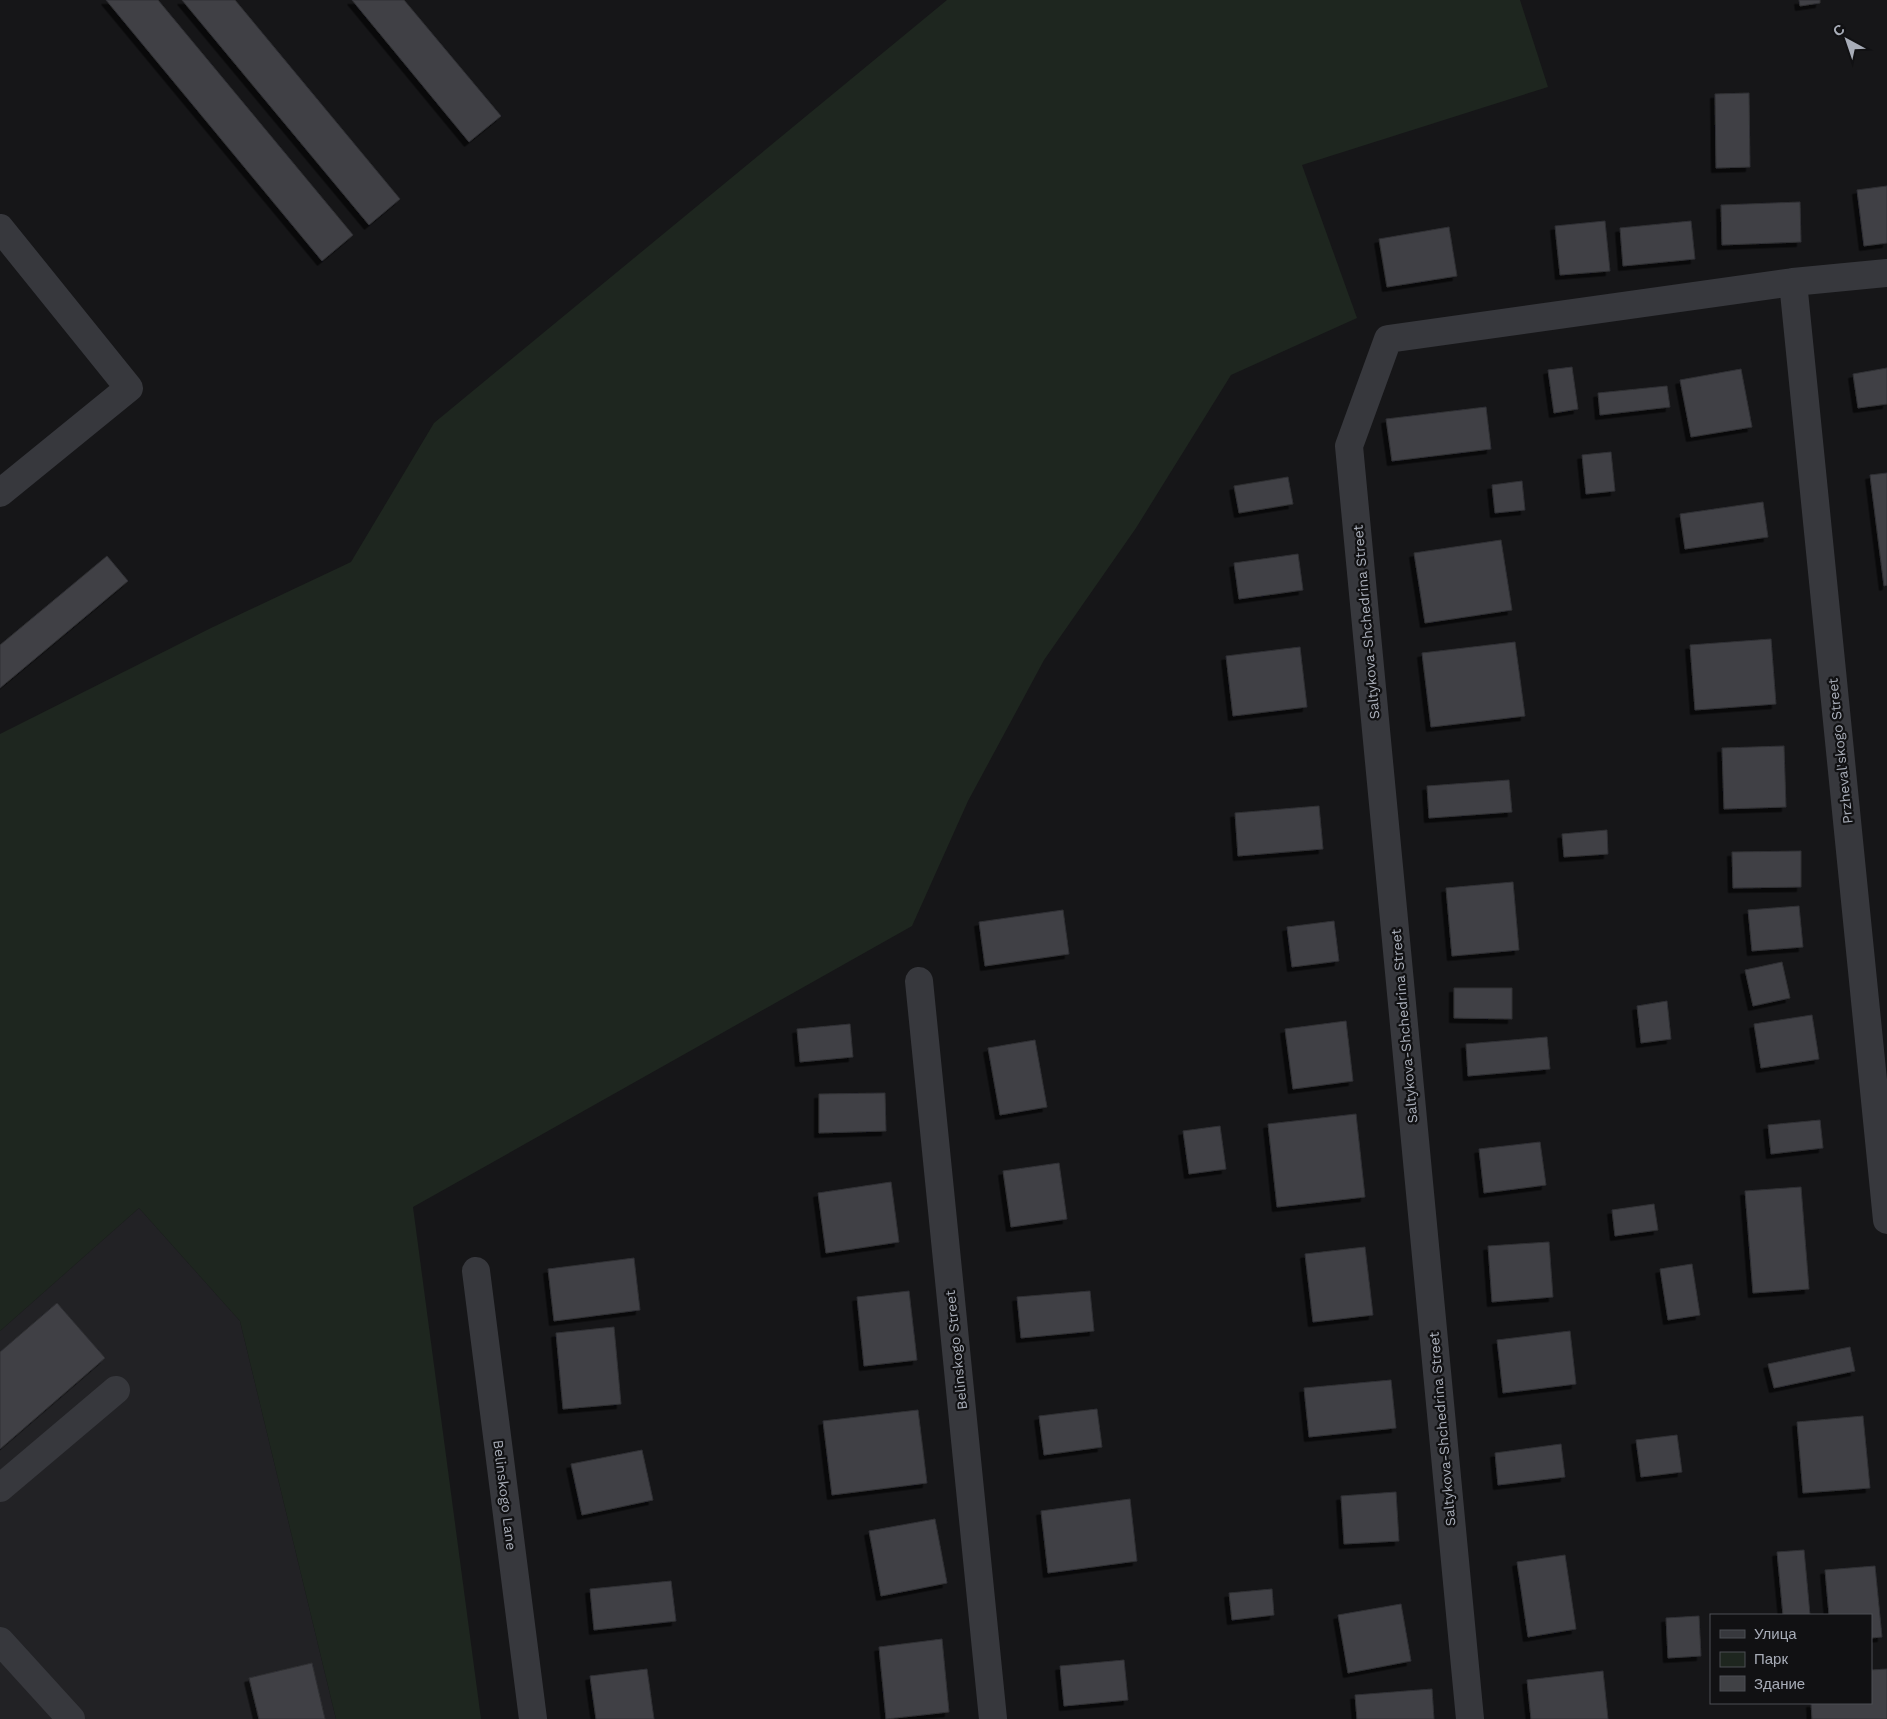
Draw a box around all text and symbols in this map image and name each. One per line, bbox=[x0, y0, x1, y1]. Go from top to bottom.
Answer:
north arrow bbox=[1822, 15, 1872, 65]
text: С bbox=[1830, 21, 1848, 39]
street label: Saltykova-Shchedrina Street bbox=[1350, 524, 1382, 720]
street label: Przheval'skogo Street bbox=[1824, 677, 1856, 825]
street label: Saltykova-Shchedrina Street bbox=[1388, 928, 1420, 1124]
street label: Belinskogo Street bbox=[942, 1289, 970, 1411]
street label: Saltykova-Shchedrina Street bbox=[1426, 1331, 1458, 1527]
street label: Belinskogo Lane bbox=[490, 1439, 520, 1551]
legend bbox=[1710, 1614, 1872, 1704]
text: Улица bbox=[1754, 1625, 1797, 1643]
text: Парк bbox=[1754, 1650, 1788, 1668]
text: Здание bbox=[1754, 1675, 1805, 1693]

